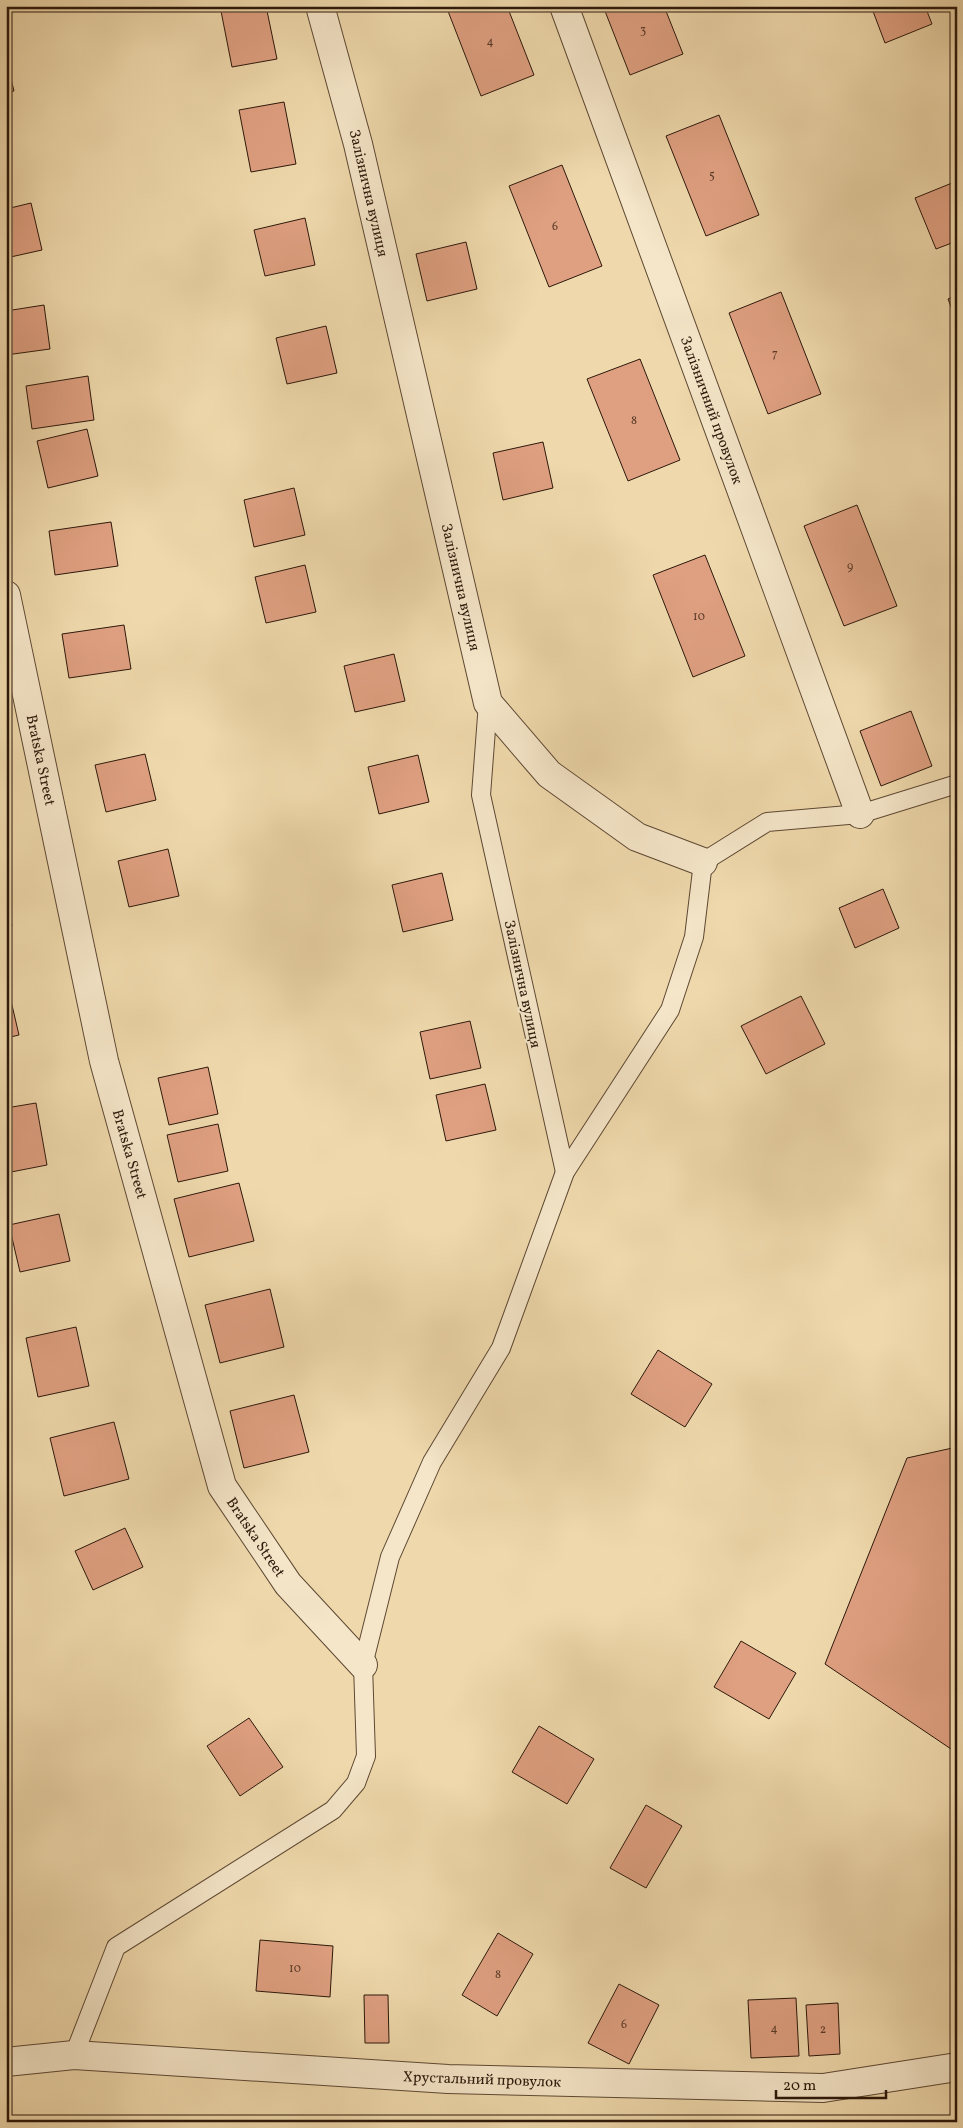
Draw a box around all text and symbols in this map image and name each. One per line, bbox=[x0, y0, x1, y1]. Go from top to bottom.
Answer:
house number: 3 bbox=[640, 23, 646, 39]
house number: 4 bbox=[486, 34, 494, 50]
street label: Залізнична вулиця bbox=[343, 128, 392, 259]
house number: 5 bbox=[709, 168, 715, 184]
house number: 6 bbox=[552, 219, 558, 235]
street label: Залізничний провулок bbox=[674, 334, 747, 487]
house number: 7 bbox=[772, 346, 778, 362]
house number: 8 bbox=[631, 413, 637, 429]
street label: Залізнична вулиця bbox=[435, 522, 484, 653]
house number: 9 bbox=[847, 559, 853, 575]
house number: 10 bbox=[693, 609, 705, 625]
street label: Bratska Street bbox=[20, 713, 59, 808]
street label: Залізнична вулиця bbox=[498, 918, 545, 1050]
street label: Bratska Street bbox=[106, 1107, 151, 1202]
street label: Bratska Street bbox=[220, 1494, 289, 1582]
house number: 10 bbox=[289, 1961, 301, 1977]
house number: 8 bbox=[495, 1967, 501, 1983]
house number: 6 bbox=[621, 2017, 627, 2033]
house number: 4 bbox=[770, 2021, 778, 2037]
house number: 2 bbox=[820, 2022, 826, 2038]
street label: Хрустальний провулок bbox=[403, 2067, 561, 2094]
scale bar bbox=[776, 2068, 886, 2100]
text: 20 m bbox=[783, 2076, 816, 2097]

